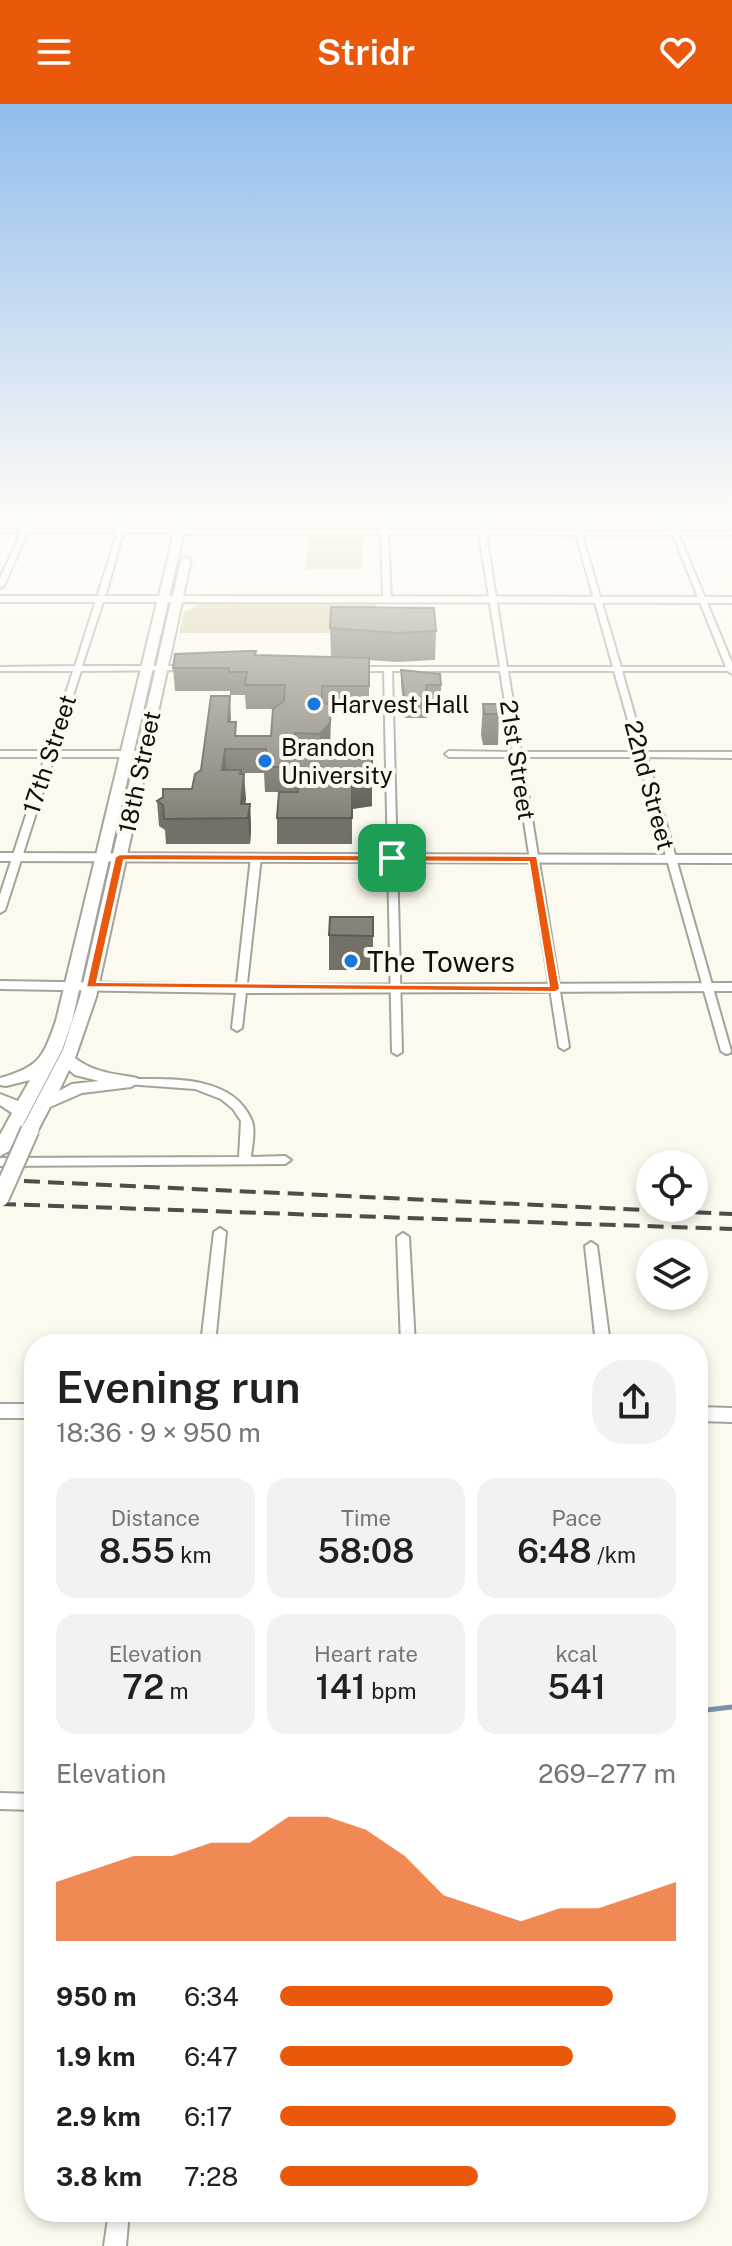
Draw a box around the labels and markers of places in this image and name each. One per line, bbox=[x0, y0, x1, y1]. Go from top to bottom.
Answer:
place label: Harvest Hall bbox=[330, 690, 469, 718]
marker: Harvest Hall bbox=[305, 695, 323, 713]
place label: Brandon University bbox=[281, 733, 393, 789]
marker: Brandon University bbox=[256, 752, 274, 770]
pin bbox=[358, 824, 426, 892]
place label: The Towers bbox=[367, 945, 515, 978]
marker: The Towers bbox=[342, 952, 360, 970]

